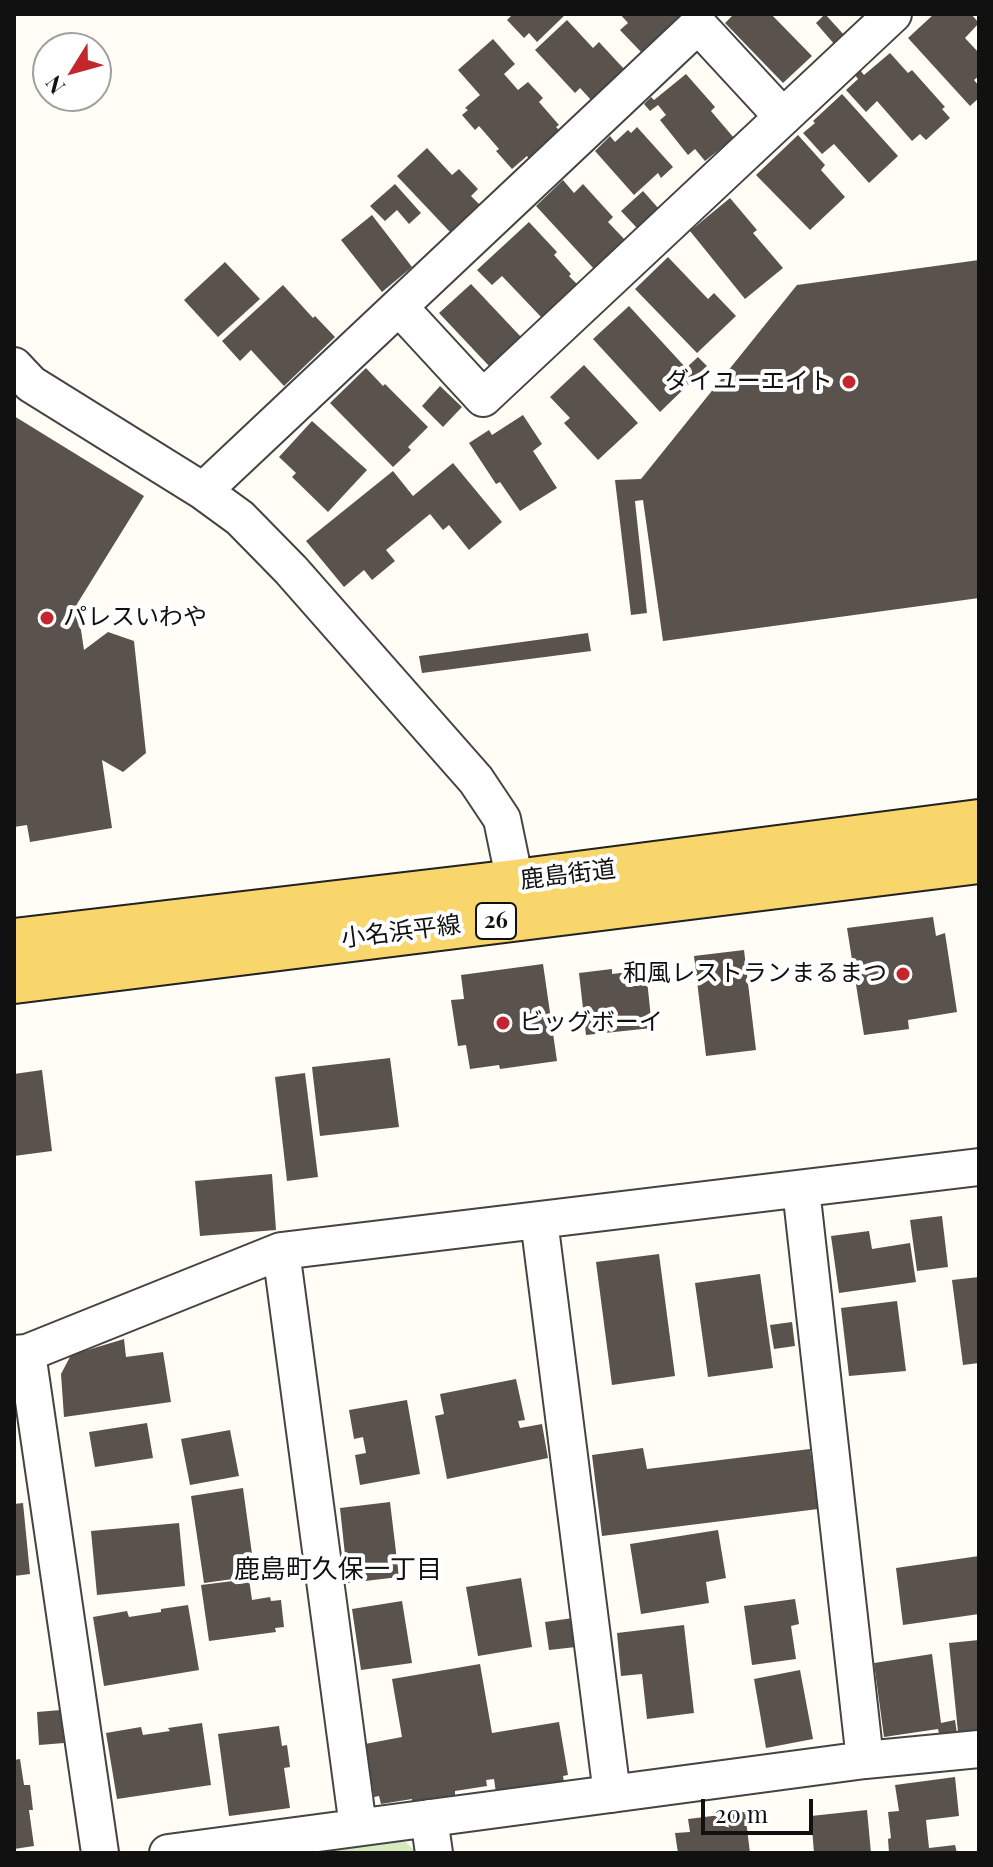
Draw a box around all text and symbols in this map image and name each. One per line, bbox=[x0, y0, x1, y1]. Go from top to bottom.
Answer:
north arrow bbox=[32, 32, 112, 112]
text: N bbox=[38, 70, 71, 101]
place label: ダイユーエイト bbox=[665, 368, 833, 396]
marker: ダイユーエイト bbox=[840, 373, 858, 391]
place label: パレスいわや bbox=[63, 604, 207, 632]
marker: パレスいわや bbox=[38, 609, 56, 627]
street label: 鹿島街道 bbox=[519, 855, 617, 895]
road number: 26 bbox=[476, 903, 516, 939]
street label: 小名浜平線 bbox=[340, 910, 462, 954]
place label: 和風レストランまるまつ bbox=[623, 960, 887, 988]
marker: 和風レストランまるまつ bbox=[894, 965, 912, 983]
place label: ビッグボーイ bbox=[519, 1009, 663, 1037]
marker: ビッグボーイ bbox=[494, 1014, 512, 1032]
district label: 鹿島町久保一丁目 bbox=[234, 1554, 442, 1586]
scale bar bbox=[705, 1783, 817, 1833]
text: 20 m bbox=[715, 1797, 768, 1829]

